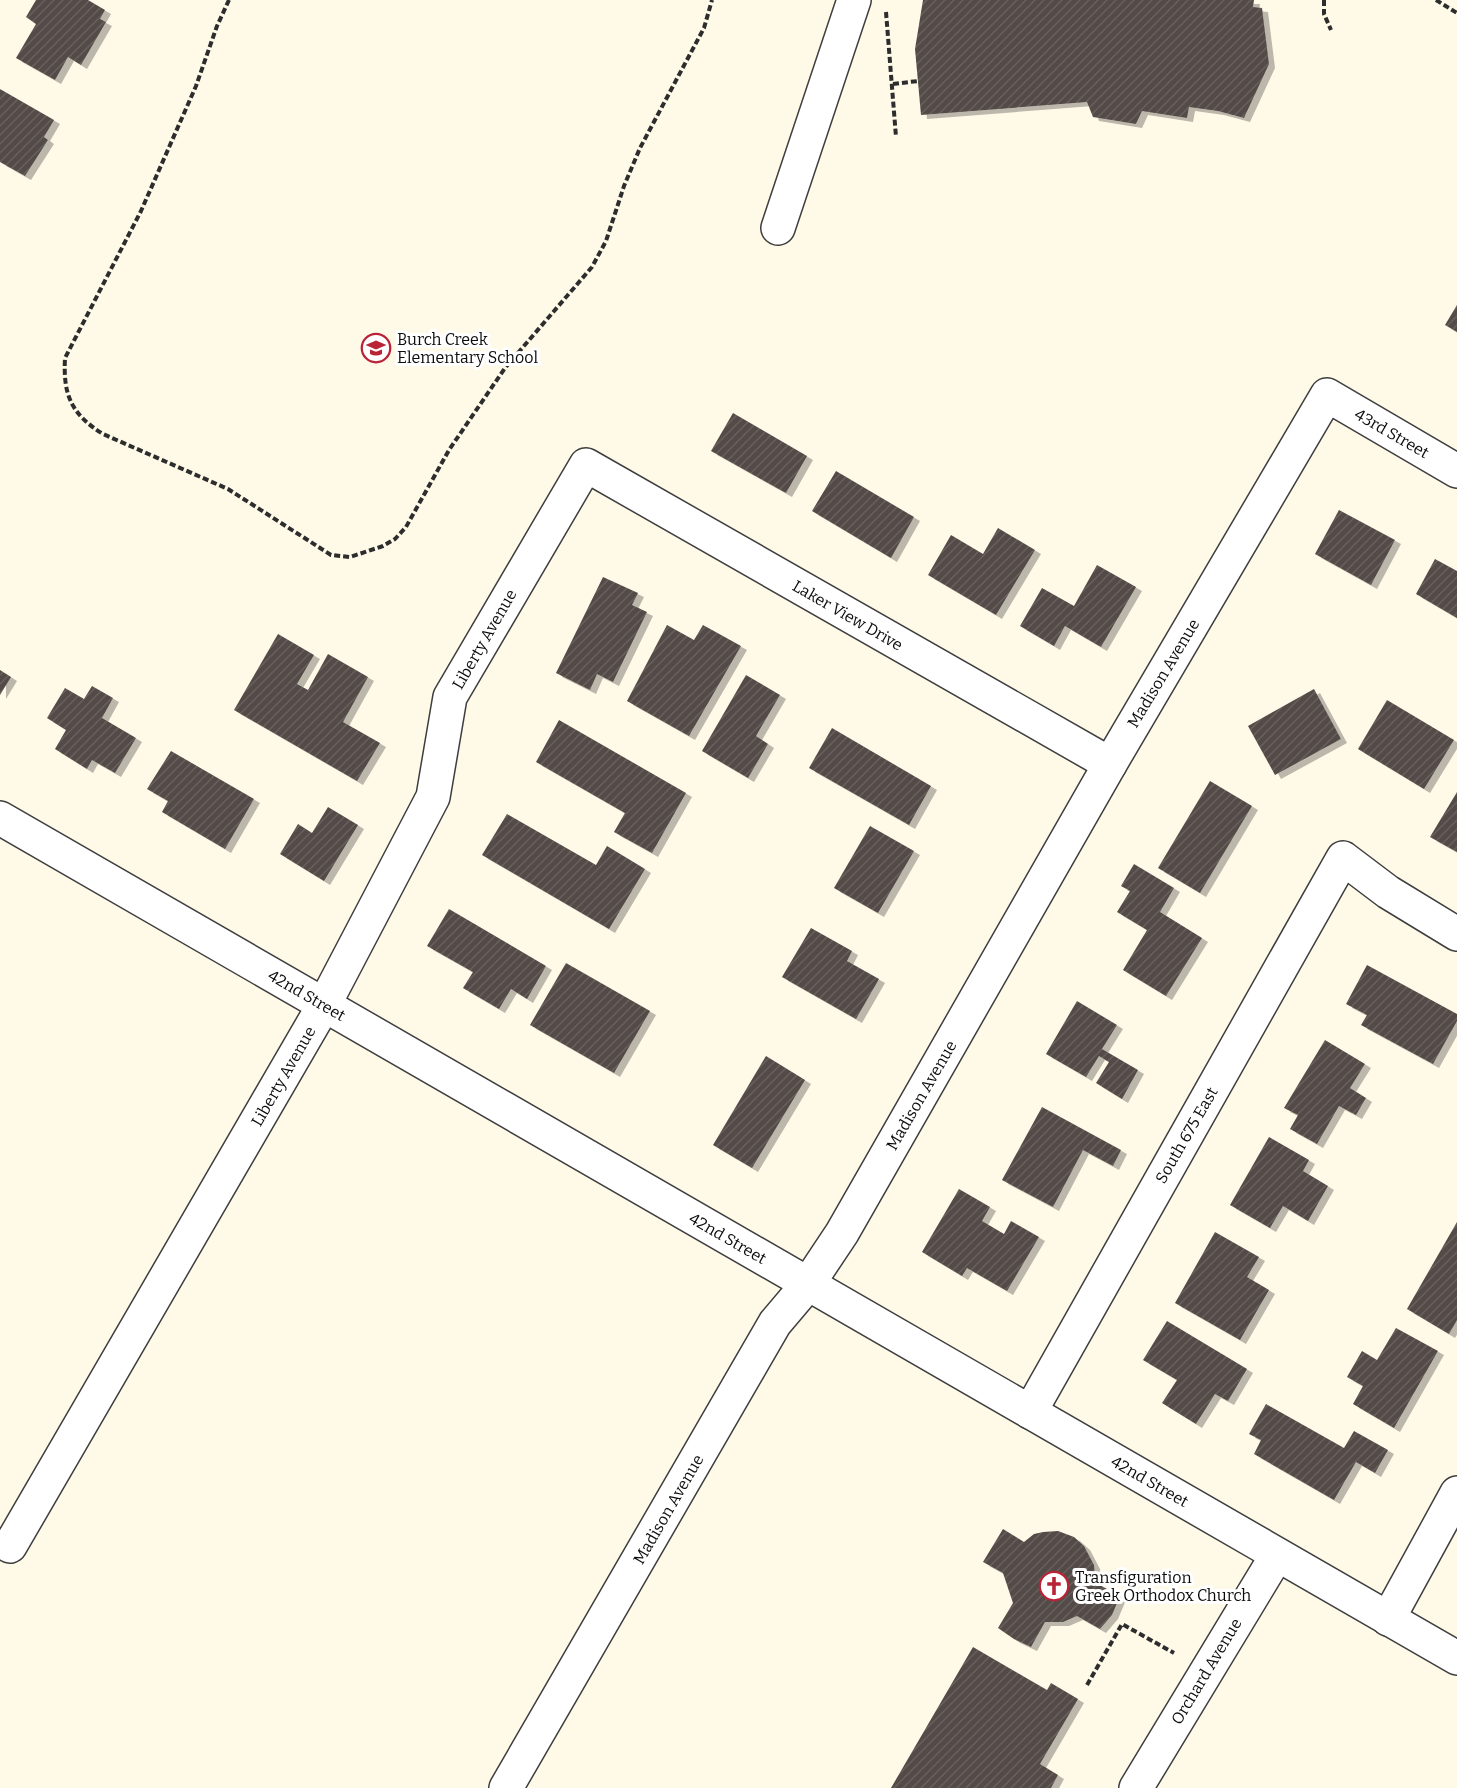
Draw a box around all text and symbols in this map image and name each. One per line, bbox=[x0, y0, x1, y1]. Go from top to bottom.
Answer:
place label: Burch Creek Elementary School bbox=[397, 330, 538, 367]
school or university icon: Burch Creek Elementary School bbox=[360, 332, 392, 364]
street label: 43rd Street bbox=[1351, 405, 1432, 462]
street label: Laker View Drive bbox=[789, 576, 906, 655]
street label: Liberty Avenue bbox=[448, 586, 521, 692]
street label: Madison Avenue bbox=[1123, 615, 1203, 731]
street label: 42nd Street bbox=[265, 966, 349, 1025]
street label: Liberty Avenue bbox=[247, 1023, 320, 1129]
street label: Madison Avenue bbox=[882, 1037, 961, 1153]
street label: South 675 East bbox=[1151, 1084, 1222, 1187]
street label: 42nd Street bbox=[686, 1209, 770, 1268]
street label: Madison Avenue bbox=[629, 1451, 708, 1567]
street label: 42nd Street bbox=[1108, 1452, 1192, 1511]
place label: Transfiguration Greek Orthodox Church bbox=[1075, 1568, 1251, 1605]
church icon: Transfiguration Greek Orthodox Church bbox=[1038, 1570, 1070, 1602]
street label: Orchard Avenue bbox=[1167, 1615, 1246, 1728]

